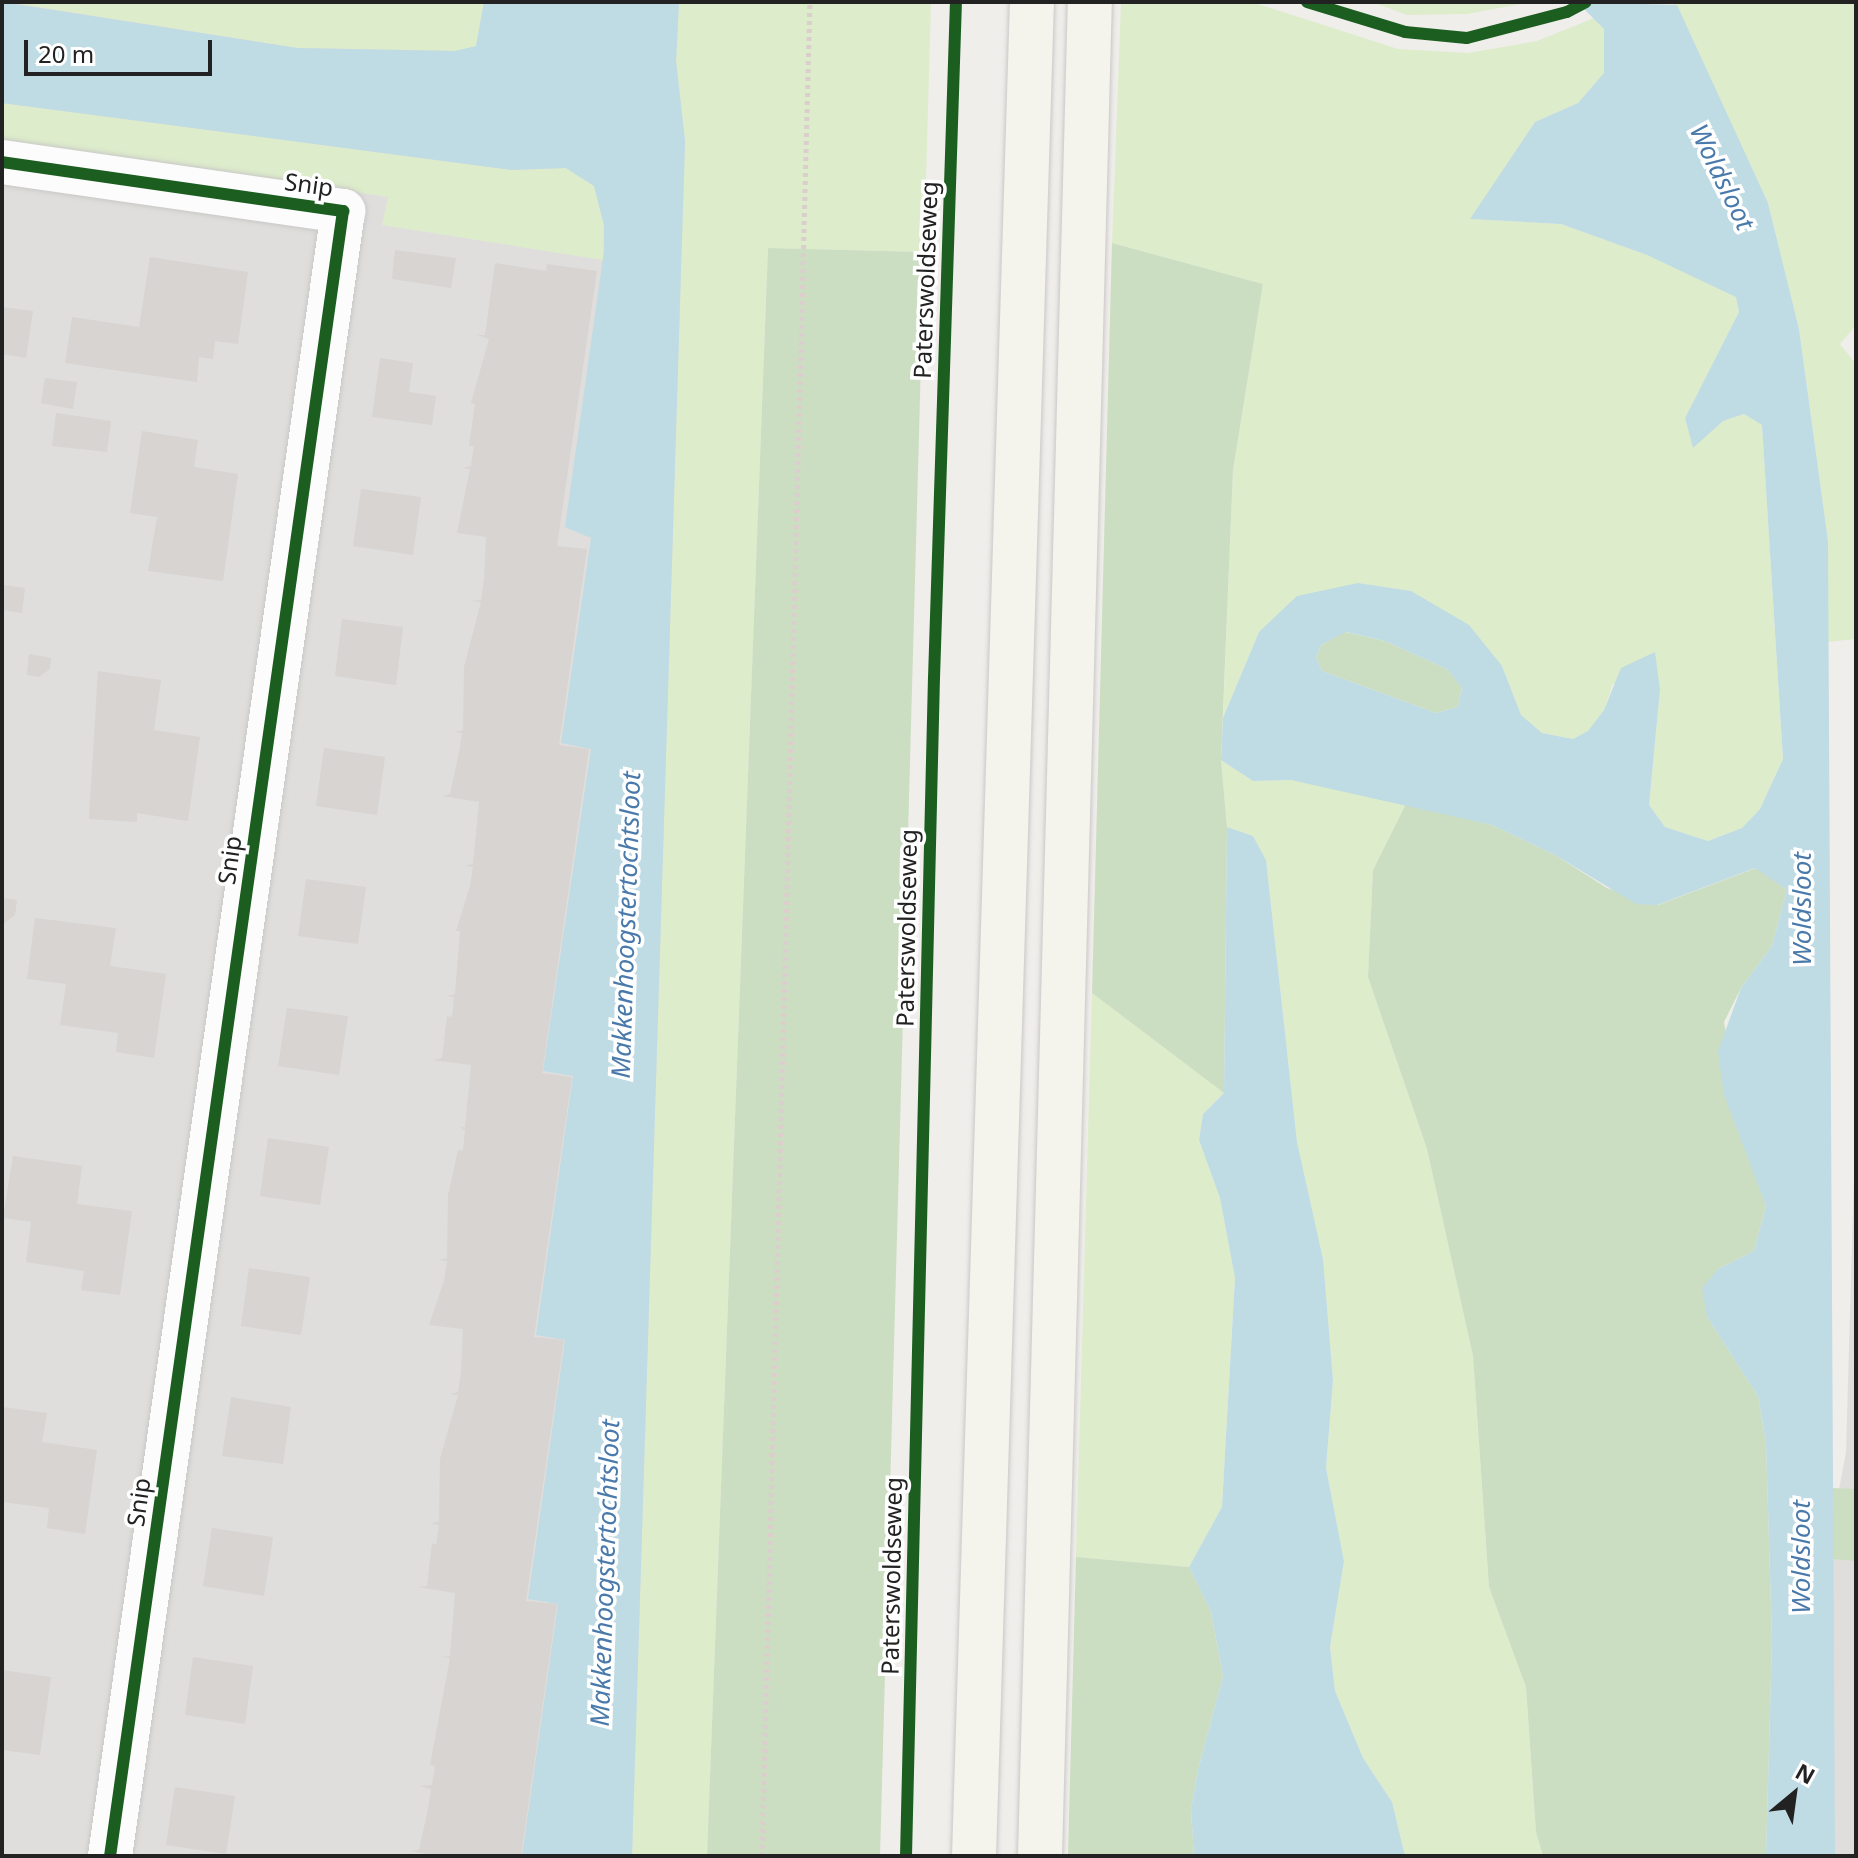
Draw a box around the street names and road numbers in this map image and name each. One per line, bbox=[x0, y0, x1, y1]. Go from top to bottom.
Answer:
street label: Snip bbox=[283, 166, 335, 202]
street label: Paterswoldseweg bbox=[907, 181, 943, 379]
street label: Paterswoldseweg bbox=[890, 829, 922, 1027]
street label: Snip bbox=[211, 834, 247, 886]
street label: Snip bbox=[120, 1476, 156, 1528]
street label: Paterswoldseweg bbox=[875, 1477, 907, 1675]

